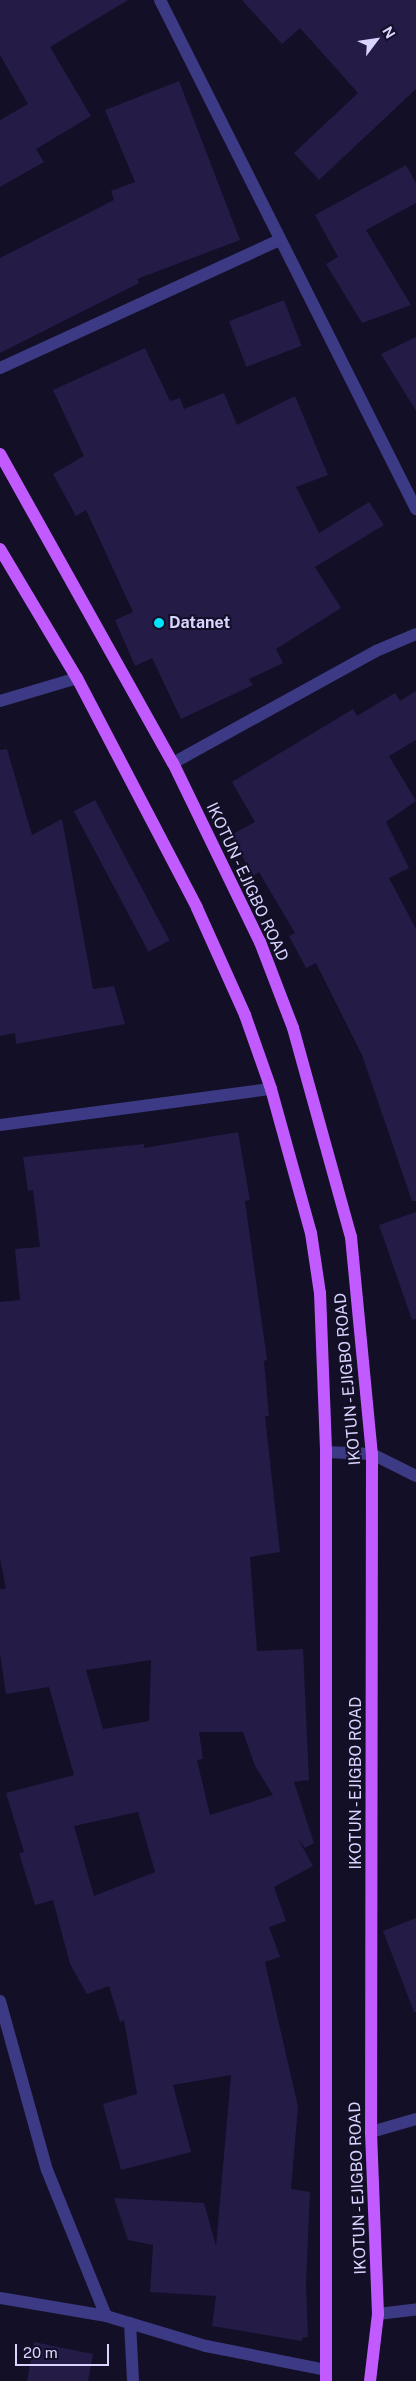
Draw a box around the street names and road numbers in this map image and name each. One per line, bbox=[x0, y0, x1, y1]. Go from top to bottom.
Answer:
street label: IKOTUN - EJIGBO ROAD bbox=[201, 798, 293, 966]
street label: IKOTUN - EJIGBO ROAD bbox=[331, 1290, 365, 1468]
street label: IKOTUN - EJIGBO ROAD bbox=[346, 1694, 366, 1872]
street label: IKOTUN - EJIGBO ROAD bbox=[345, 2099, 371, 2277]

